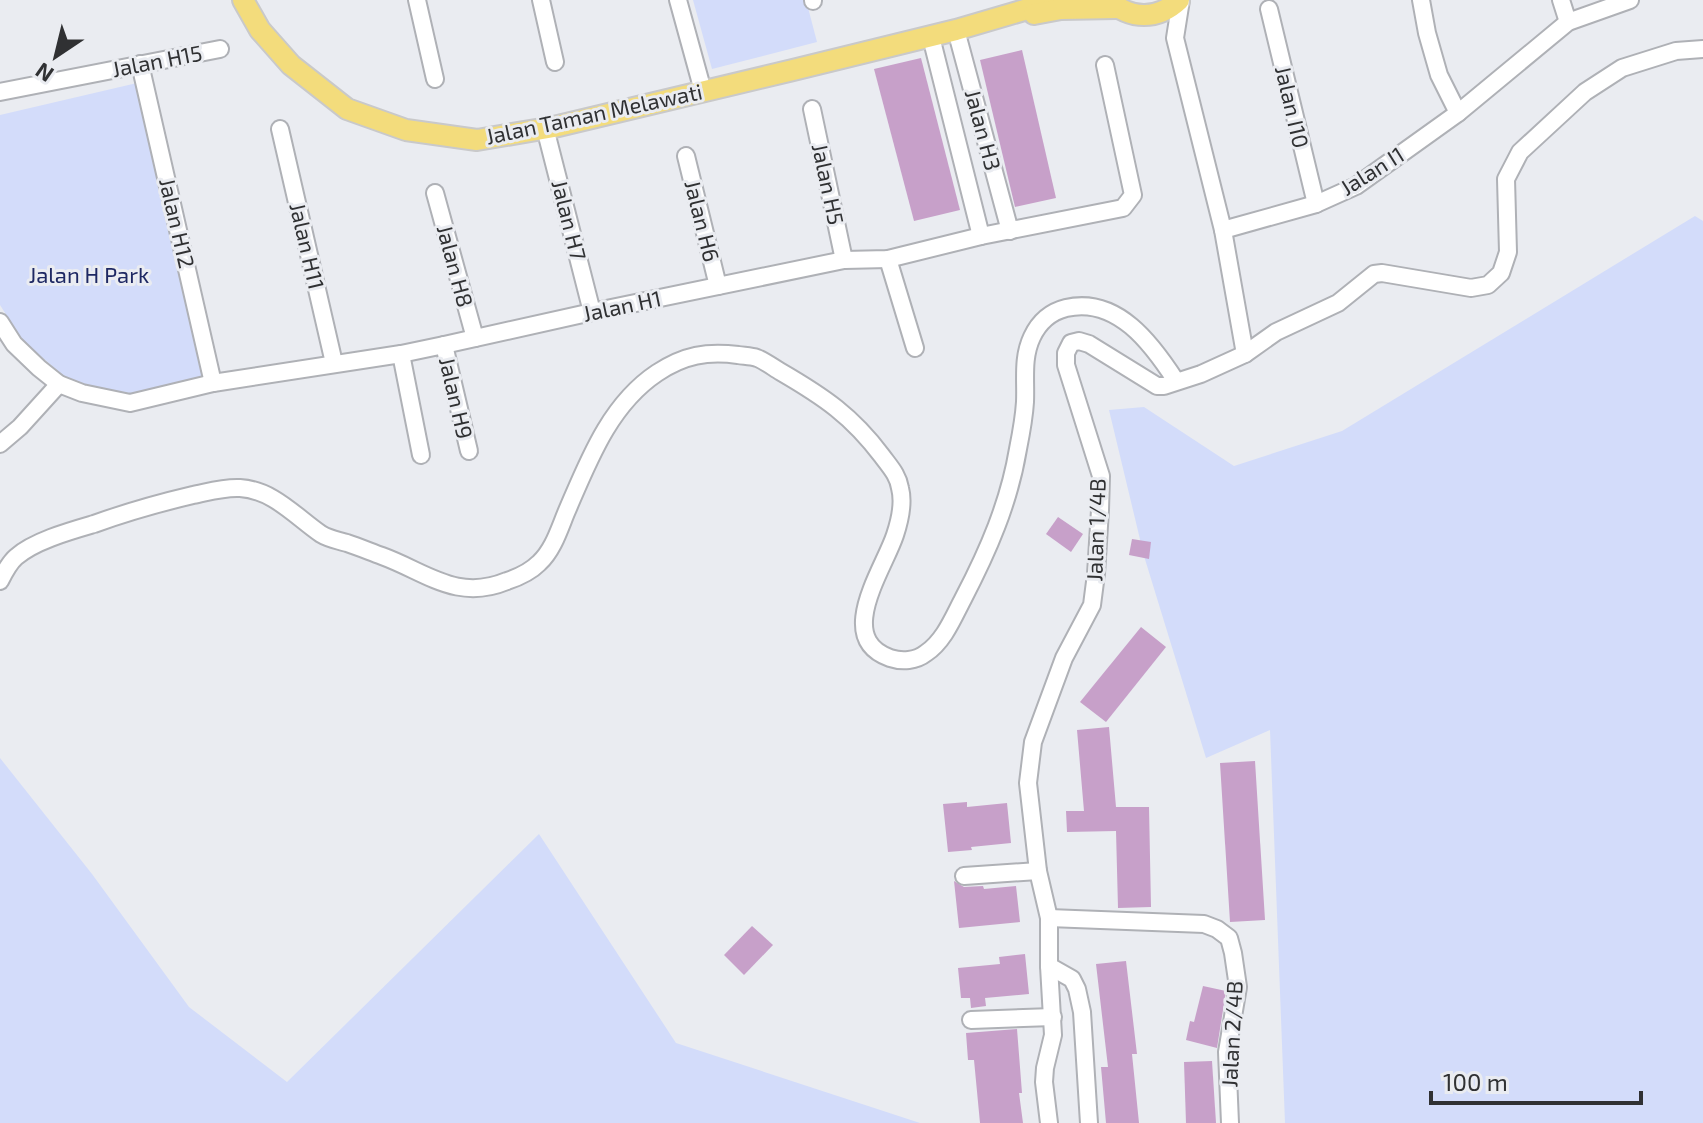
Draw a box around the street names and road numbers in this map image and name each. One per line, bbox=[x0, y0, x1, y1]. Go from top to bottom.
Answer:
street label: Jalan H15 bbox=[110, 39, 204, 81]
street label: Jalan I10 bbox=[1271, 63, 1315, 150]
street label: Jalan Taman Melawati bbox=[483, 77, 705, 149]
street label: Jalan H3 bbox=[961, 86, 1007, 173]
street label: Jalan I1 bbox=[1335, 140, 1408, 200]
street label: Jalan H5 bbox=[808, 141, 850, 227]
street label: Jalan H12 bbox=[155, 175, 201, 270]
street label: Jalan H7 bbox=[547, 177, 592, 263]
street label: Jalan H6 bbox=[680, 177, 726, 264]
street label: Jalan H11 bbox=[285, 200, 331, 292]
street label: Jalan H8 bbox=[433, 222, 479, 310]
street label: Jalan H1 bbox=[580, 284, 663, 326]
street label: Jalan H9 bbox=[435, 354, 479, 441]
street label: Jalan 1/4B bbox=[1080, 478, 1110, 582]
street label: Jalan 2/4B bbox=[1215, 980, 1247, 1088]

